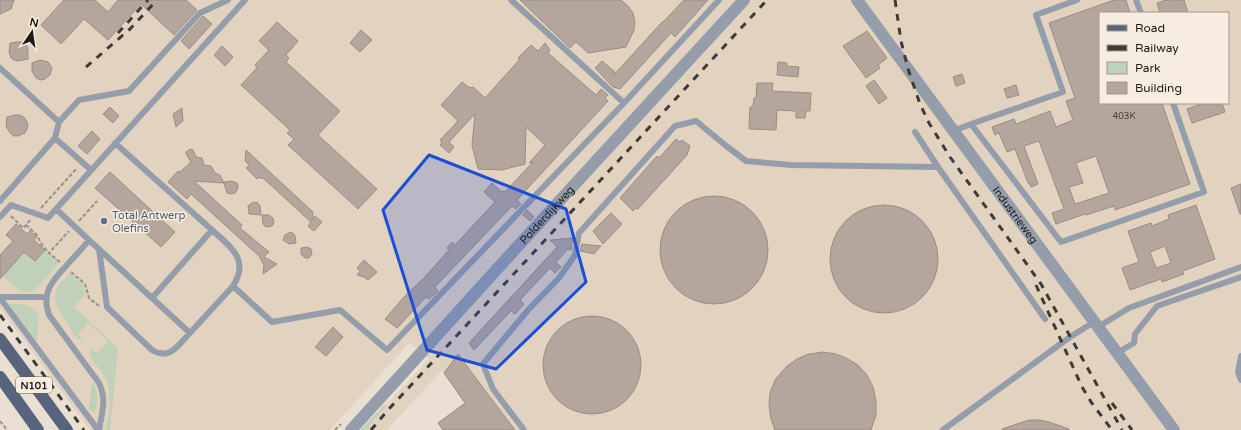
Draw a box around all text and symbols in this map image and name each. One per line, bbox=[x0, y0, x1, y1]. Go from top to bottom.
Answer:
north arrow bbox=[12, 12, 52, 52]
legend bbox=[1099, 12, 1229, 104]
text: N bbox=[28, 15, 40, 30]
text: Road bbox=[1135, 21, 1165, 35]
text: Railway bbox=[1135, 41, 1179, 55]
text: Park bbox=[1135, 61, 1161, 75]
text: Building bbox=[1135, 81, 1182, 95]
house number: 403K bbox=[1113, 111, 1136, 122]
street label: Polderdijkweg bbox=[517, 183, 577, 247]
street label: Industrieweg bbox=[990, 184, 1040, 246]
place label: Total Antwerp Olefins bbox=[112, 209, 186, 235]
marker: Total Antwerp Olefins bbox=[99, 216, 109, 226]
road number: N101 bbox=[16, 377, 52, 393]

